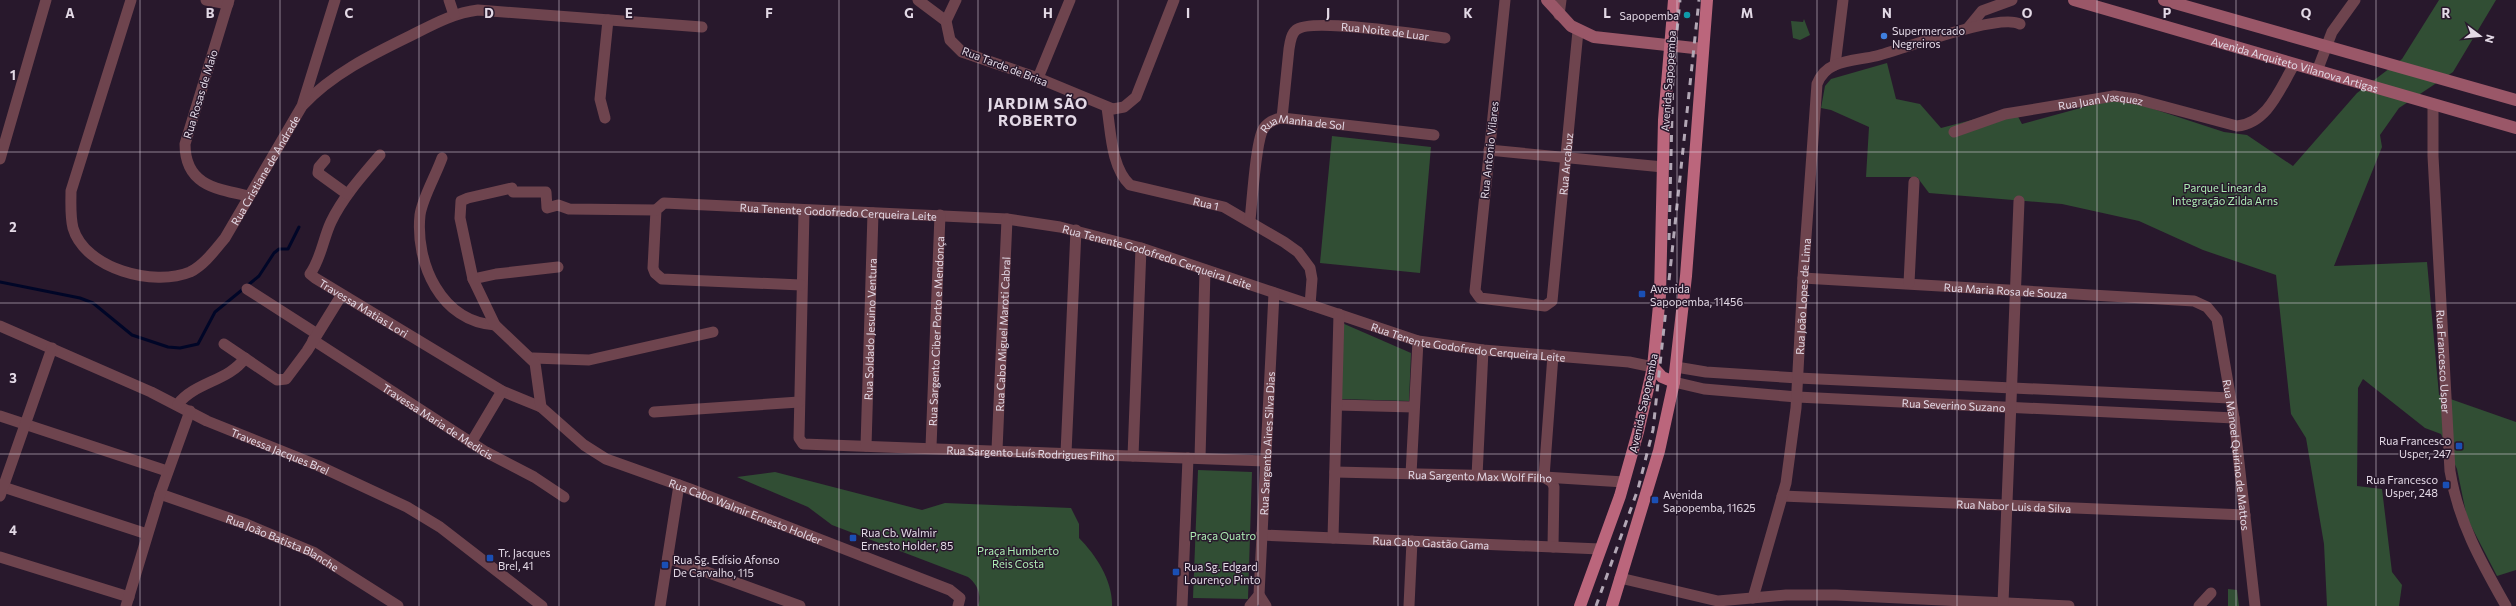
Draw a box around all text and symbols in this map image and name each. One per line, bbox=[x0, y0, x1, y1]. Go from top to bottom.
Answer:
text: A bbox=[65, 5, 75, 21]
text: B bbox=[206, 5, 215, 21]
text: C bbox=[345, 5, 354, 21]
text: D bbox=[484, 5, 494, 21]
text: E bbox=[625, 5, 633, 21]
text: F bbox=[765, 5, 773, 21]
text: G bbox=[904, 5, 914, 21]
text: H bbox=[1043, 5, 1053, 21]
text: I bbox=[1186, 5, 1190, 21]
text: J bbox=[1326, 5, 1330, 21]
text: K bbox=[1463, 5, 1473, 21]
text: L bbox=[1603, 5, 1611, 21]
text: M bbox=[1741, 5, 1753, 21]
text: N bbox=[1882, 5, 1892, 21]
text: O bbox=[2022, 5, 2033, 21]
text: P bbox=[2163, 5, 2172, 21]
text: Q bbox=[2301, 5, 2312, 21]
text: R bbox=[2442, 5, 2451, 21]
place label: Sapopemba bbox=[1620, 9, 1679, 22]
marker: Sapopemba bbox=[1682, 10, 1692, 20]
north arrow bbox=[2460, 16, 2500, 56]
street label: Rua Noite de Luar bbox=[1341, 19, 1430, 42]
place label: Supermercado Negreiros bbox=[1892, 24, 1965, 50]
street label: Avenida Sapopemba bbox=[1658, 30, 1678, 132]
marker: Supermercado Negreiros bbox=[1879, 31, 1889, 41]
text: N bbox=[2483, 33, 2497, 45]
street label: Avenida Arquiteto Vilanova Artigas bbox=[2210, 34, 2380, 94]
street label: Rua Tarde de Brisa bbox=[960, 44, 1050, 88]
street label: Rua Rosas de Maio bbox=[180, 47, 220, 140]
text: 1 bbox=[10, 67, 16, 83]
street label: Rua Juan Vasquez bbox=[2057, 89, 2145, 112]
district label: JARDIM SÃO ROBERTO bbox=[988, 94, 1088, 129]
street label: Rua Antonio Vilares bbox=[1477, 101, 1501, 199]
street label: Rua Manha de Sol bbox=[1257, 111, 1346, 135]
street label: Rua Cristiane de Andrade bbox=[228, 112, 302, 227]
street label: Rua Arcabuz bbox=[1556, 132, 1575, 196]
park label: Parque Linear da Integração Zilda Arns bbox=[2172, 181, 2278, 207]
street label: Rua 1 bbox=[1192, 194, 1220, 212]
street label: Rua Tenente Godofredo Cerqueira Leite bbox=[740, 200, 937, 222]
text: 2 bbox=[9, 219, 17, 235]
street label: Rua Tenente Godofredo Cerqueira Leite bbox=[1061, 221, 1254, 291]
street label: Rua Sargento Ciber Porto e Mendonça bbox=[925, 236, 946, 426]
street label: Rua João Lopes de Lima bbox=[1792, 238, 1812, 355]
street label: Rua Cabo Miguel Maroti Cabral bbox=[992, 256, 1012, 412]
street label: Rua Soldado Jesuino Ventura bbox=[861, 258, 878, 400]
street label: Travessa Matias Lori bbox=[317, 276, 411, 340]
street label: Rua Maria Rosa de Souza bbox=[1944, 280, 2068, 300]
place label: Avenida Sapopemba, 11456 bbox=[1650, 282, 1743, 308]
marker: Avenida Sapopemba, 11456 bbox=[1637, 289, 1647, 299]
street label: Rua Francesco Usper bbox=[2435, 309, 2453, 415]
street label: Rua Tenente Godofredo Cerqueira Leite bbox=[1370, 319, 1566, 363]
street label: Avenida Sapopemba bbox=[1626, 352, 1660, 454]
text: 3 bbox=[9, 370, 17, 386]
street label: Rua Sargento Aires Silva Dias bbox=[1256, 371, 1277, 516]
street label: Rua Manoel Quirino de Mattos bbox=[2221, 378, 2253, 531]
street label: Travessa Maria de Medicis bbox=[380, 380, 496, 461]
street label: Rua Severino Suzano bbox=[1902, 396, 2006, 414]
street label: Travessa Jacques Brel bbox=[229, 425, 332, 477]
place label: Rua Francesco Usper, 247 bbox=[2379, 434, 2451, 460]
marker: Rua Francesco Usper, 247 bbox=[2454, 441, 2464, 451]
street label: Rua Sargento Luís Rodrigues Filho bbox=[946, 443, 1115, 462]
street label: Rua Sargento Max Wolf Filho bbox=[1408, 467, 1553, 484]
place label: Rua Francesco Usper, 248 bbox=[2366, 473, 2438, 499]
street label: Rua Cabo Walmir Ernesto Holder bbox=[667, 476, 825, 547]
marker: Rua Francesco Usper, 248 bbox=[2441, 480, 2451, 490]
place label: Avenida Sapopemba, 11625 bbox=[1663, 488, 1756, 514]
marker: Avenida Sapopemba, 11625 bbox=[1650, 495, 1660, 505]
street label: Rua Nabor Luis da Silva bbox=[1956, 497, 2072, 514]
street label: Rua João Batista Blanche bbox=[225, 511, 342, 573]
text: 4 bbox=[9, 522, 17, 538]
place label: Rua Cb. Walmir Ernesto Holder, 85 bbox=[861, 526, 953, 552]
park label: Praça Quatro bbox=[1190, 529, 1257, 542]
marker: Rua Cb. Walmir Ernesto Holder, 85 bbox=[848, 533, 858, 543]
street label: Rua Cabo Gastão Gama bbox=[1372, 533, 1489, 551]
park label: Praça Humberto Reis Costa bbox=[977, 544, 1059, 570]
place label: Tr. Jacques Brel, 41 bbox=[498, 546, 550, 572]
marker: Tr. Jacques Brel, 41 bbox=[485, 553, 495, 563]
place label: Rua Sg. Edísio Afonso De Carvalho, 115 bbox=[673, 553, 780, 579]
marker: Rua Sg. Edísio Afonso De Carvalho, 115 bbox=[660, 560, 670, 570]
place label: Rua Sg. Edgard Lourenço Pinto bbox=[1184, 560, 1261, 586]
marker: Rua Sg. Edgard Lourenço Pinto bbox=[1171, 567, 1181, 577]

